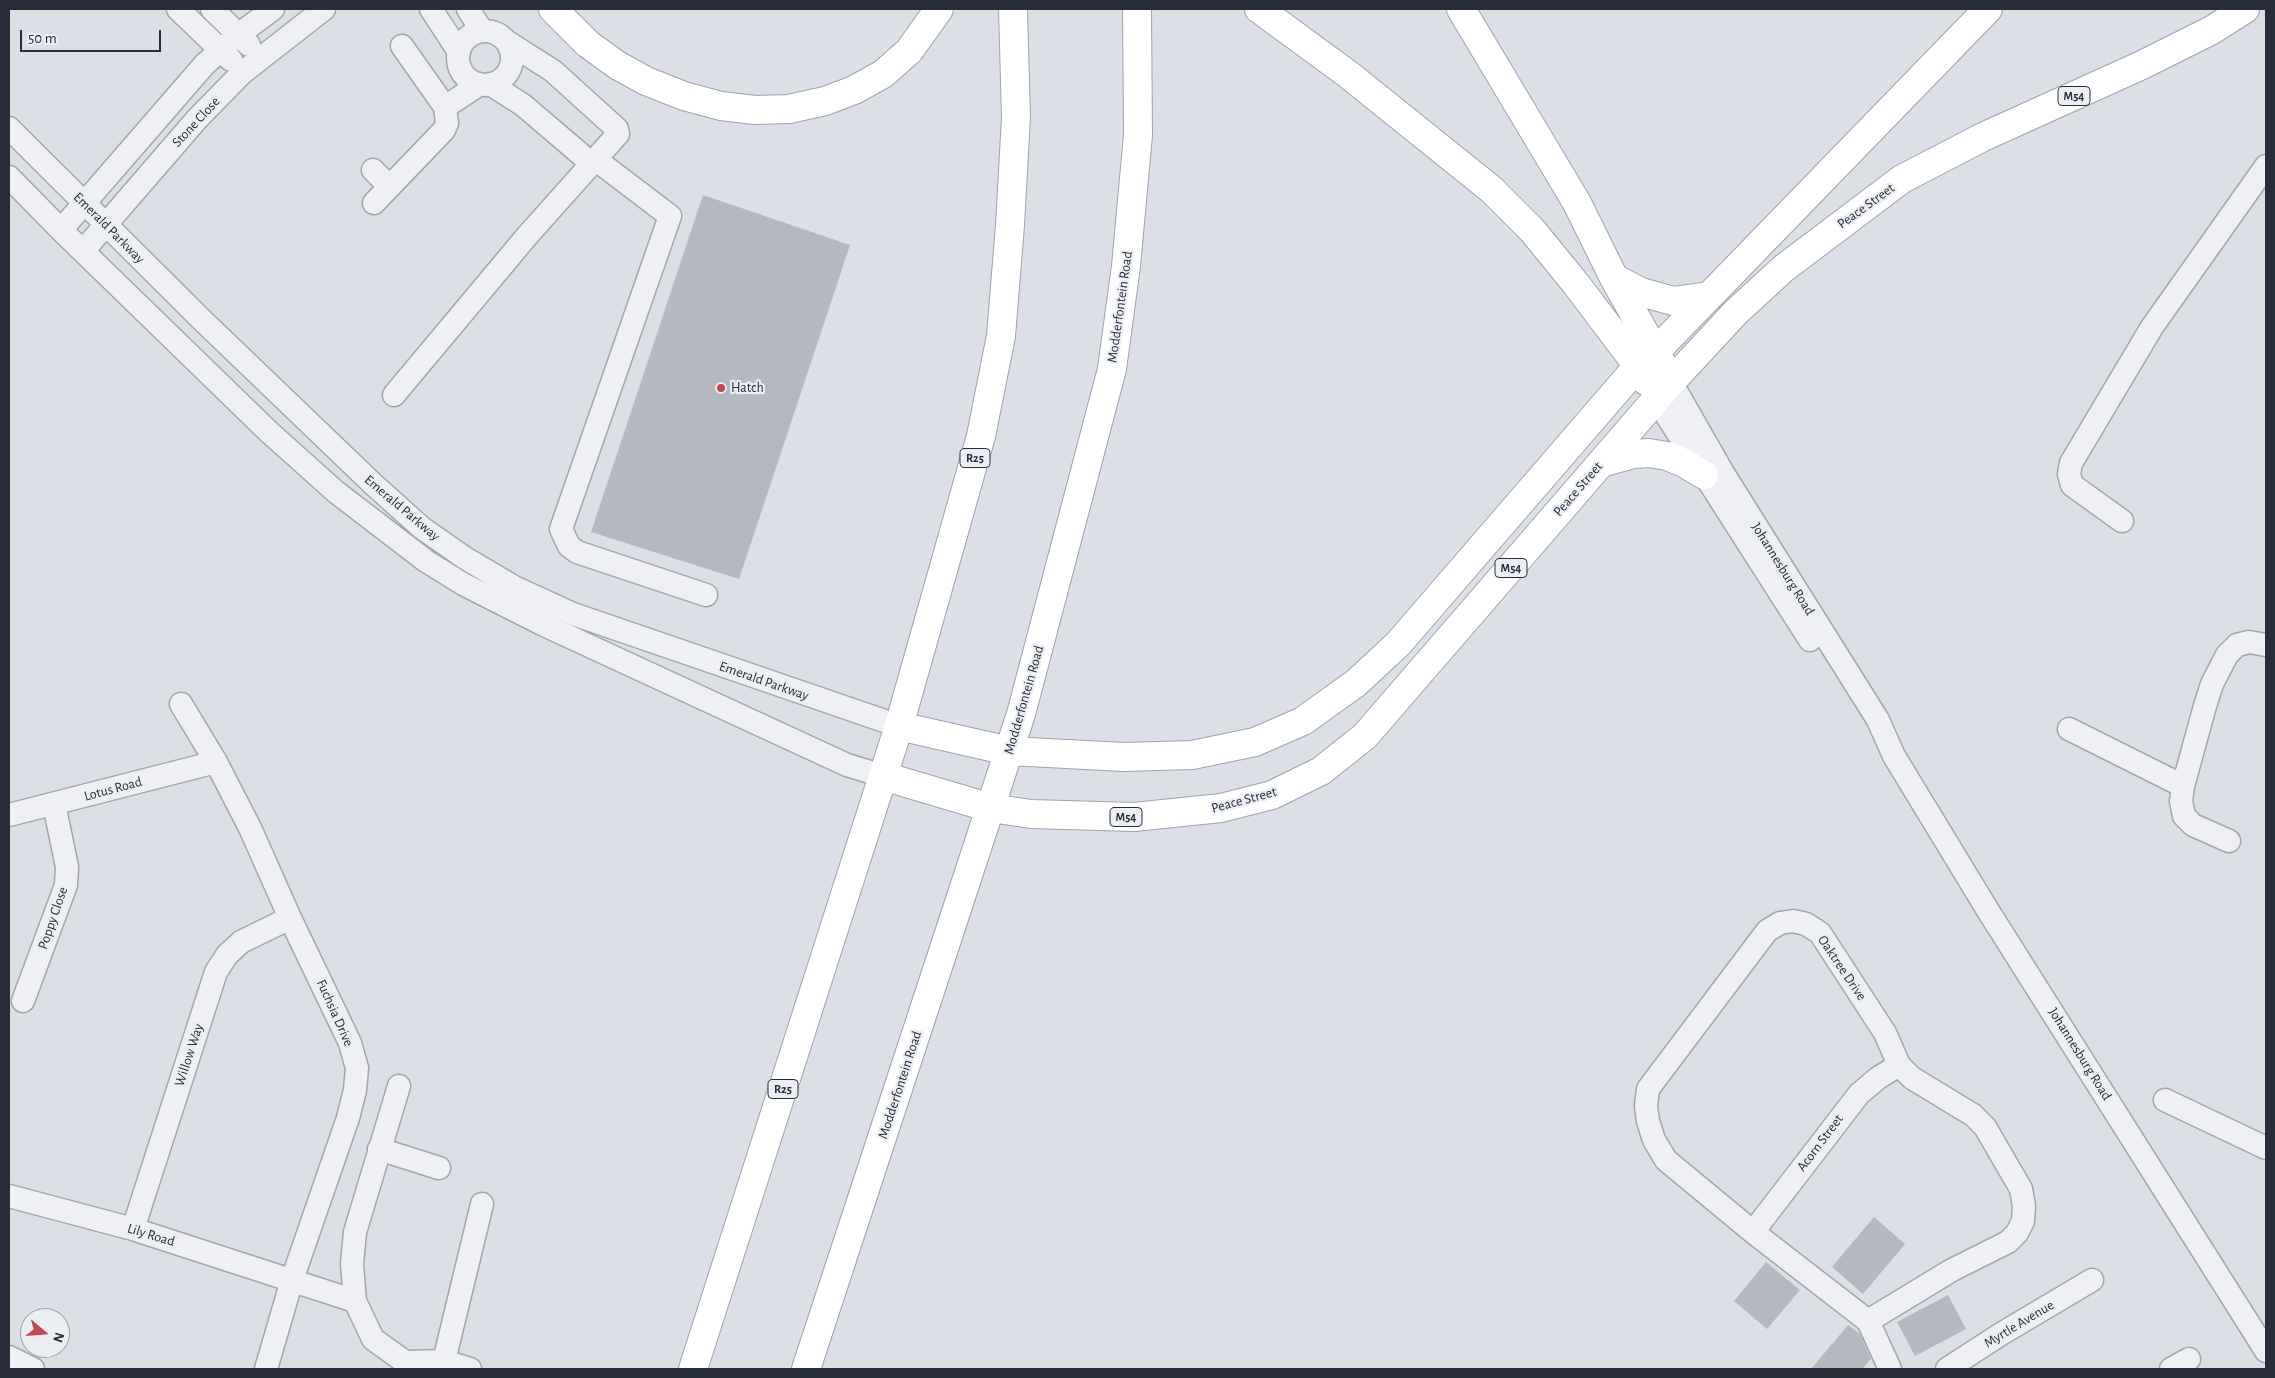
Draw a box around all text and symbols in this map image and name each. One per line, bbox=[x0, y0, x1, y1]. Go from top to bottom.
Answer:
scale bar bbox=[22, 20, 164, 52]
text: 50 m bbox=[28, 31, 57, 46]
road number: M54 bbox=[2058, 86, 2090, 105]
street label: Stone Close bbox=[168, 93, 224, 151]
street label: Peace Street bbox=[1834, 180, 1898, 232]
street label: Emerald Parkway bbox=[70, 189, 148, 267]
street label: Modderfontein Road bbox=[1104, 250, 1136, 364]
place label: Hatch bbox=[731, 380, 764, 396]
marker: Hatch bbox=[715, 382, 727, 394]
road number: R25 bbox=[960, 448, 990, 468]
street label: Peace Street bbox=[1550, 458, 1606, 520]
street label: Emerald Parkway bbox=[361, 471, 443, 545]
street label: Johannesburg Road bbox=[1748, 520, 1818, 618]
road number: M54 bbox=[1495, 558, 1527, 578]
street label: Modderfontein Road bbox=[1000, 644, 1048, 756]
street label: Emerald Parkway bbox=[717, 658, 811, 704]
street label: Lotus Road bbox=[82, 773, 144, 805]
street label: Peace Street bbox=[1210, 783, 1278, 817]
road number: M54 bbox=[1110, 808, 1142, 826]
street label: Poppy Close bbox=[34, 884, 72, 952]
street label: Oaktree Drive bbox=[1814, 932, 1870, 1004]
street label: Fuchsia Drive bbox=[313, 977, 357, 1049]
street label: Johannesburg Road bbox=[2045, 1005, 2115, 1103]
street label: Willow Way bbox=[171, 1021, 207, 1089]
street label: Modderfontein Road bbox=[875, 1029, 925, 1141]
road number: R25 bbox=[768, 1080, 798, 1098]
street label: Acorn Street bbox=[1793, 1111, 1847, 1175]
street label: Lily Road bbox=[125, 1220, 177, 1250]
street label: Myrtle Avenue bbox=[1981, 1297, 2057, 1351]
north arrow bbox=[20, 1308, 70, 1358]
text: N bbox=[50, 1331, 66, 1344]

